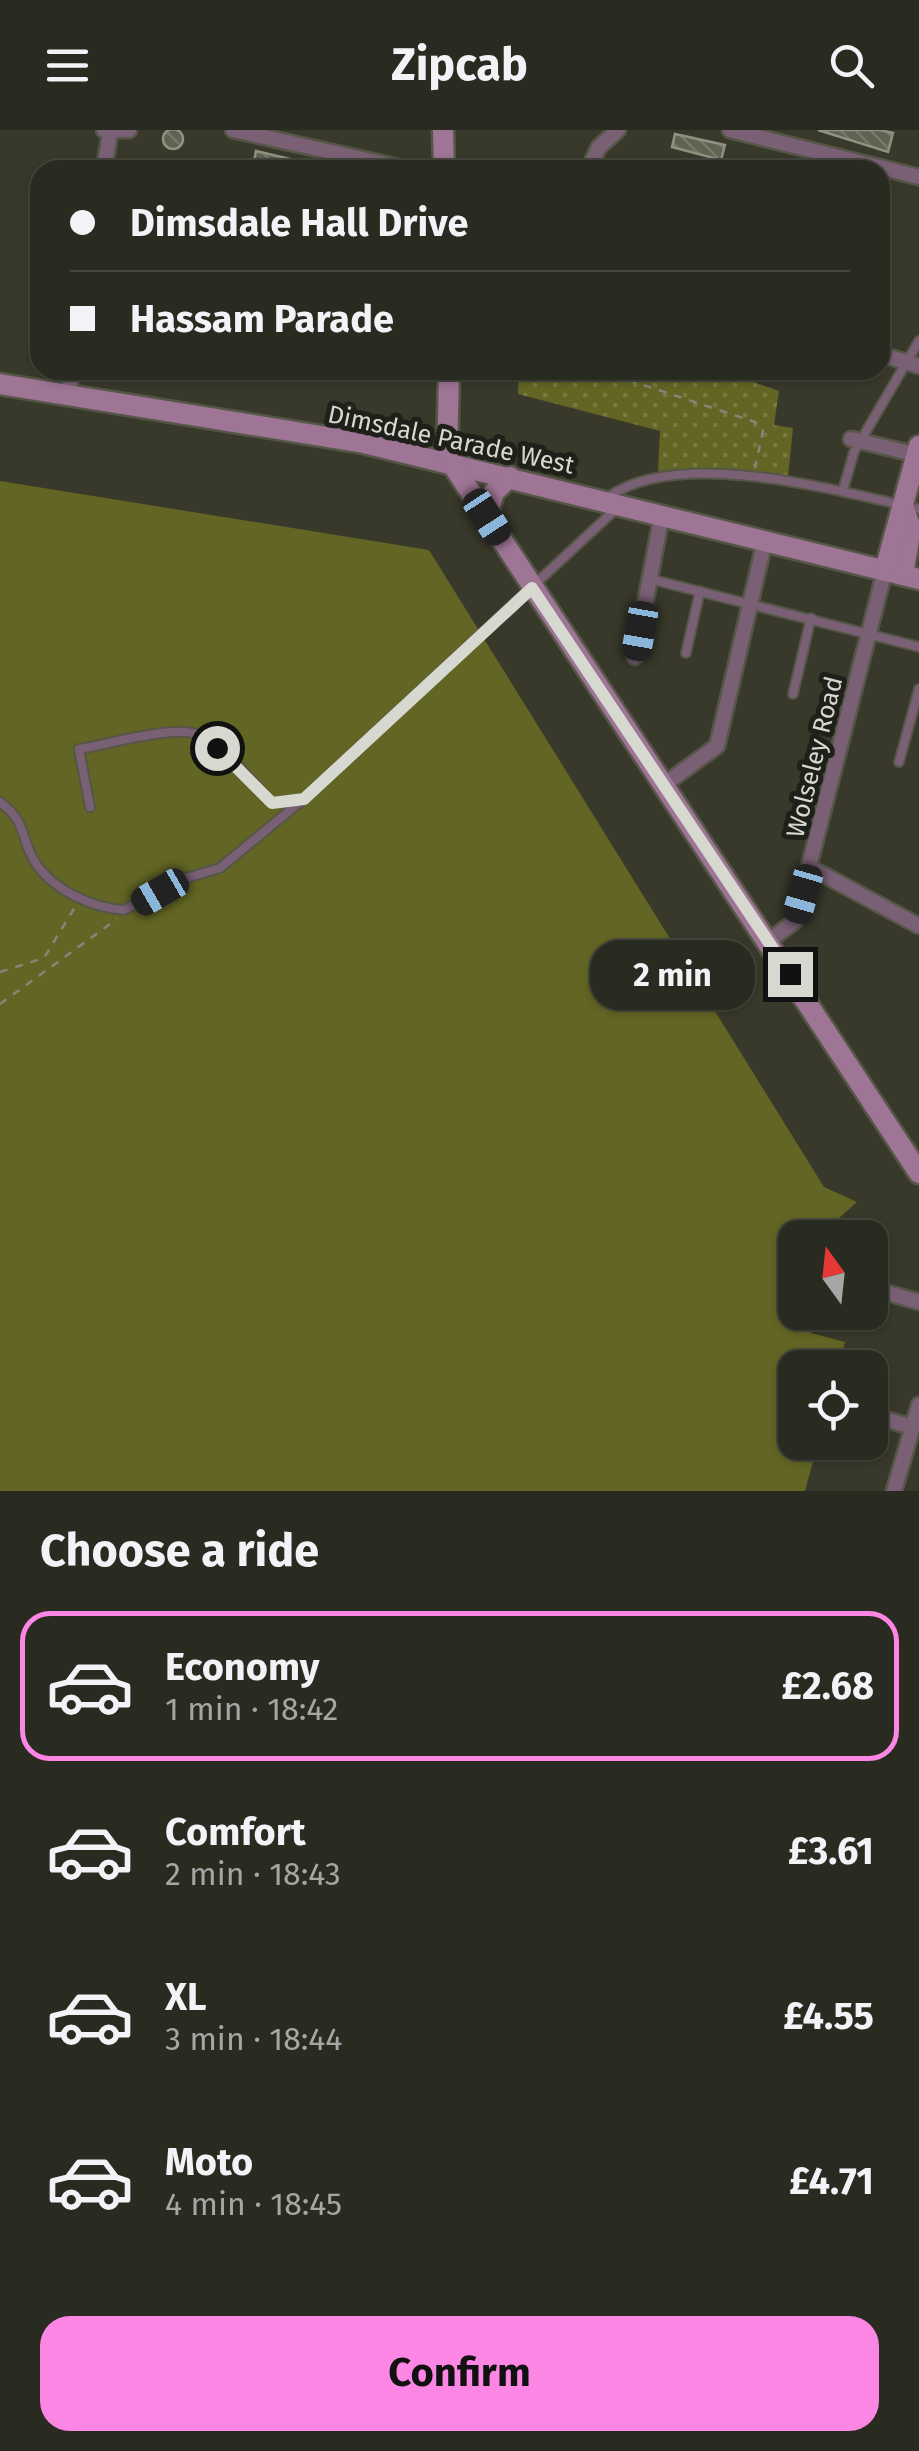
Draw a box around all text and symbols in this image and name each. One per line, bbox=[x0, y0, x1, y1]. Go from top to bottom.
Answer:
icon: menu bbox=[40, 38, 95, 93]
text: Zipcab bbox=[391, 38, 528, 92]
icon: search bbox=[824, 38, 879, 93]
text: Dimsdale Hall Drive bbox=[130, 200, 468, 246]
text: Hassam Parade bbox=[130, 296, 394, 342]
street label: Dimsdale Parade West bbox=[325, 399, 578, 481]
car bbox=[458, 484, 516, 550]
car bbox=[620, 599, 660, 663]
street label: Wolseley Road bbox=[780, 673, 850, 841]
route start bbox=[195, 726, 240, 771]
car bbox=[780, 861, 826, 927]
car bbox=[127, 864, 193, 920]
callout: 2 min bbox=[590, 939, 755, 1009]
route end bbox=[768, 952, 813, 997]
text: 2 min bbox=[633, 956, 712, 994]
north arrow bbox=[778, 1220, 888, 1330]
map controls bbox=[778, 1220, 888, 1460]
button: locate bbox=[778, 1350, 888, 1460]
text: Choose a ride bbox=[40, 1524, 319, 1578]
icon: car bbox=[45, 1641, 135, 1731]
text: Economy bbox=[165, 1644, 320, 1690]
text: £2.68 bbox=[782, 1663, 874, 1709]
text: 1 min · 18:42 bbox=[165, 1690, 338, 1728]
icon: car bbox=[45, 1806, 135, 1896]
text: Comfort bbox=[165, 1809, 306, 1855]
text: £3.61 bbox=[788, 1828, 874, 1874]
text: 2 min · 18:43 bbox=[165, 1855, 341, 1893]
icon: car bbox=[45, 1971, 135, 2061]
text: XL bbox=[165, 1974, 207, 2020]
text: £4.55 bbox=[783, 1993, 874, 2039]
text: 3 min · 18:44 bbox=[165, 2020, 342, 2058]
icon: car bbox=[45, 2136, 135, 2226]
text: Moto bbox=[165, 2139, 253, 2185]
text: £4.71 bbox=[789, 2158, 874, 2204]
text: 4 min · 18:45 bbox=[165, 2185, 342, 2223]
button: Confirm bbox=[40, 2316, 879, 2431]

